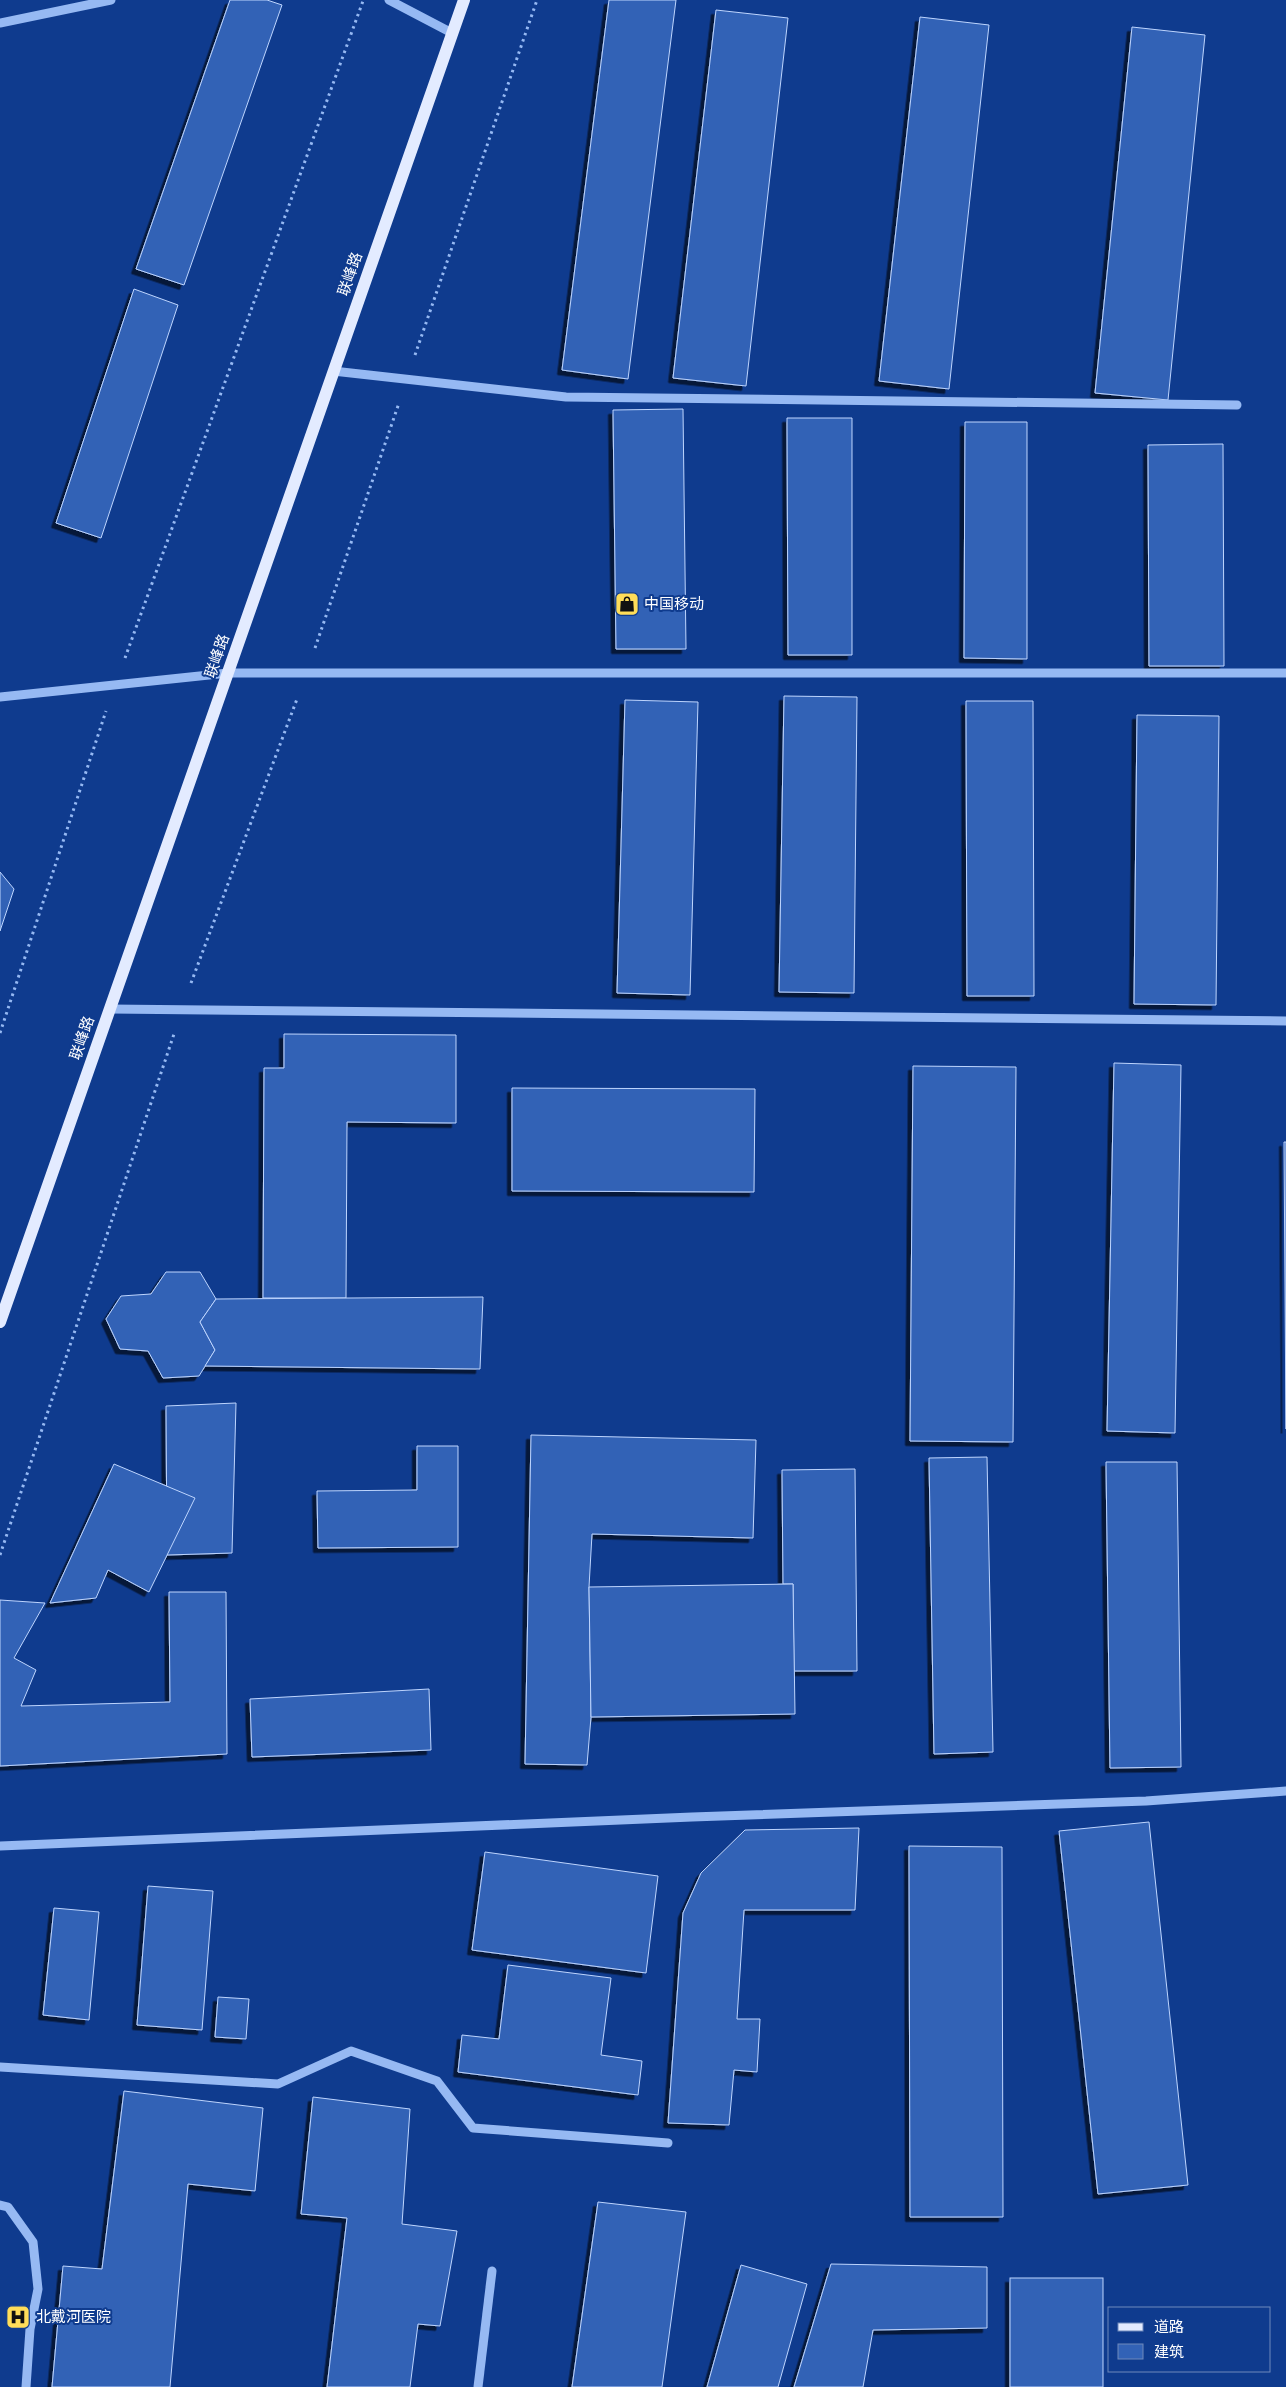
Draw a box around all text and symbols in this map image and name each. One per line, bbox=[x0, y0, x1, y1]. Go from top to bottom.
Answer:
street label: 联峰路 bbox=[334, 250, 366, 298]
shop icon: 中国移动 bbox=[614, 591, 640, 617]
place label: 中国移动 bbox=[644, 595, 704, 613]
street label: 联峰路 bbox=[201, 632, 233, 680]
street label: 联峰路 bbox=[66, 1014, 98, 1062]
hospital icon: 北戴河医院 bbox=[5, 2304, 31, 2330]
legend bbox=[1108, 2307, 1271, 2372]
place label: 北戴河医院 bbox=[36, 2308, 111, 2326]
text: 道路 bbox=[1154, 2318, 1184, 2336]
text: 建筑 bbox=[1154, 2343, 1184, 2361]

